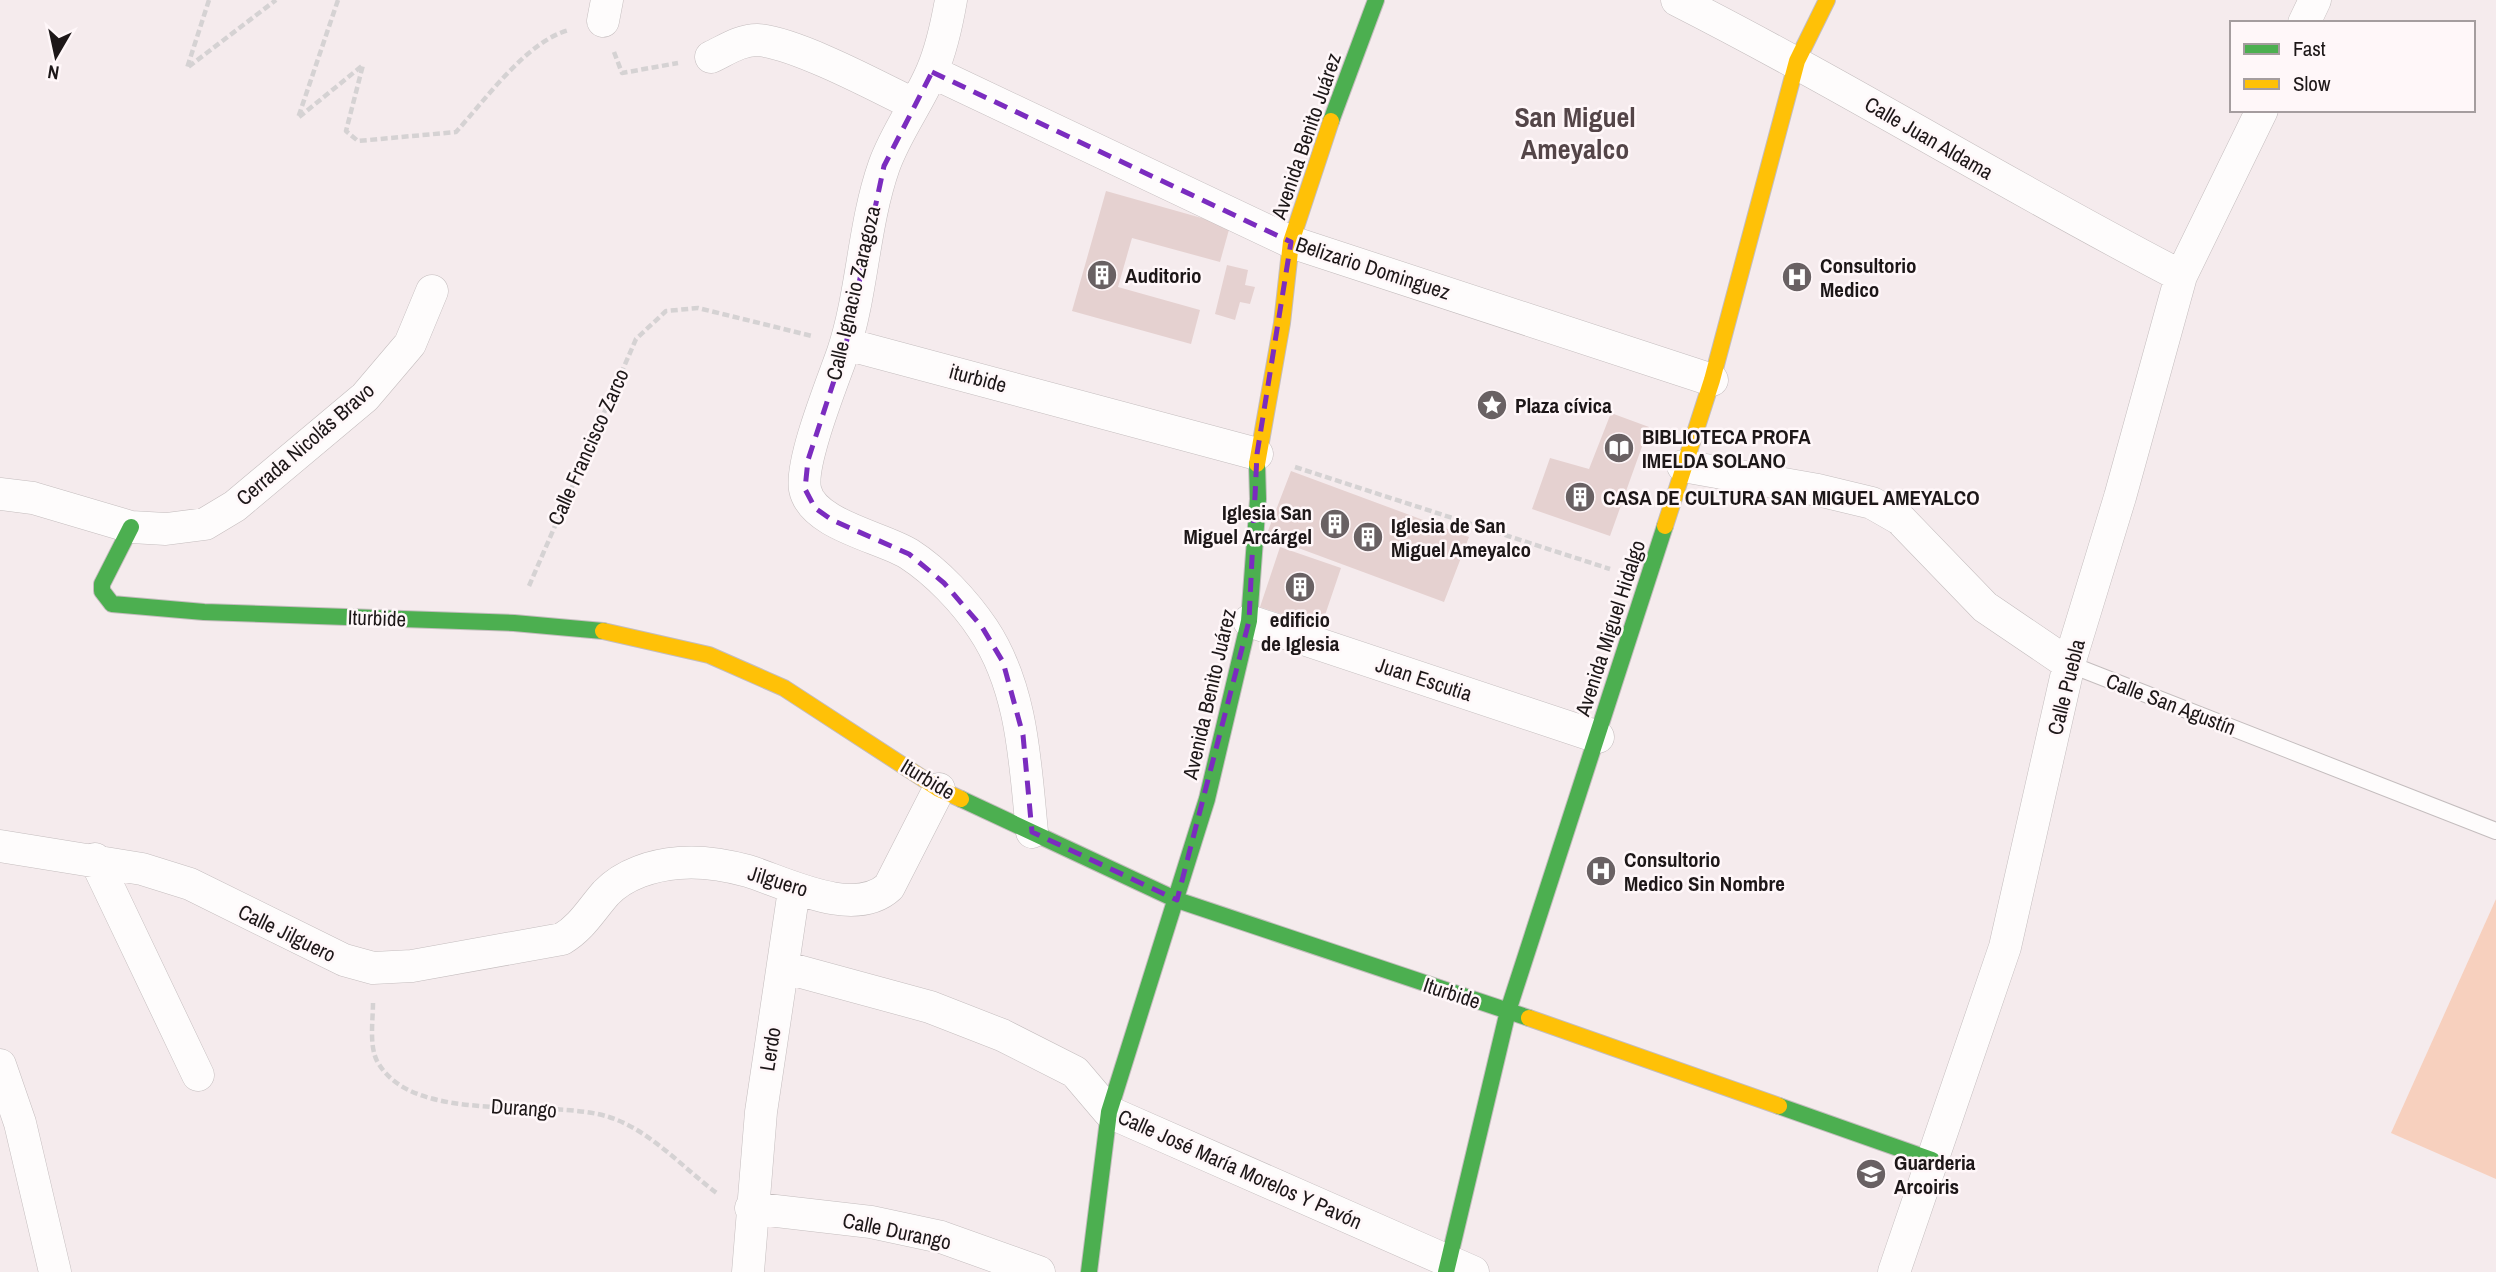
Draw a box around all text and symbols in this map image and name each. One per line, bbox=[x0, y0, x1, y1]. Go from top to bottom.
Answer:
north arrow bbox=[21, 21, 91, 91]
legend bbox=[2230, 21, 2475, 112]
text: Fast bbox=[2293, 34, 2326, 63]
street label: Avenida Benito Juárez bbox=[1264, 49, 1348, 224]
text: N bbox=[46, 59, 61, 87]
text: Slow bbox=[2293, 69, 2331, 98]
street label: Calle Juan Aldama bbox=[1860, 90, 1999, 187]
district label: San Miguel Ameyalco bbox=[1514, 98, 1636, 168]
street label: Calle Ignacio Zaragoza bbox=[819, 203, 887, 383]
street label: Belizario Dominguez bbox=[1292, 229, 1454, 307]
place label: Consultorio Medico bbox=[1820, 251, 1917, 304]
building icon: Auditorio bbox=[1085, 258, 1119, 292]
hospital icon: Consultorio Medico bbox=[1780, 260, 1814, 294]
place label: Auditorio bbox=[1125, 261, 1202, 290]
street label: iturbide bbox=[946, 356, 1010, 400]
street label: Calle Francisco Zarco bbox=[541, 364, 635, 530]
street label: Cerrada Nicolás Bravo bbox=[230, 376, 380, 512]
place icon: Plaza cívica bbox=[1475, 388, 1509, 422]
place label: Plaza cívica bbox=[1515, 391, 1612, 420]
place label: BIBLIOTECA PROFA IMELDA SOLANO bbox=[1642, 422, 1811, 475]
library icon: BIBLIOTECA PROFA IMELDA SOLANO bbox=[1602, 431, 1636, 465]
building icon: CASA DE CULTURA SAN MIGUEL AMEYALCO bbox=[1563, 480, 1597, 514]
place label: CASA DE CULTURA SAN MIGUEL AMEYALCO bbox=[1603, 483, 1980, 512]
place label: Iglesia San Miguel Arcárgel bbox=[1183, 498, 1312, 551]
building icon: Iglesia San Miguel Arcárgel bbox=[1318, 507, 1352, 541]
place label: Iglesia de San Miguel Ameyalco bbox=[1391, 511, 1531, 564]
building icon: Iglesia de San Miguel Ameyalco bbox=[1351, 520, 1385, 554]
street label: Avenida Miguel Hidalgo bbox=[1568, 536, 1652, 721]
building icon: edificio de Iglesia bbox=[1283, 570, 1317, 604]
street label: Iturbide bbox=[347, 602, 407, 634]
place label: edificio de Iglesia bbox=[1261, 605, 1340, 658]
street label: Avenida Benito Juárez bbox=[1175, 606, 1243, 783]
street label: Calle Puebla bbox=[2040, 636, 2092, 738]
street label: Juan Escutia bbox=[1372, 650, 1476, 708]
street label: Calle San Agustín bbox=[2102, 666, 2240, 742]
street label: Iturbide bbox=[895, 752, 961, 806]
place label: Consultorio Medico Sin Nombre bbox=[1624, 845, 1785, 898]
hospital icon: Consultorio Medico Sin Nombre bbox=[1584, 854, 1618, 888]
street label: Jilguero bbox=[744, 858, 812, 904]
street label: Calle Jilguero bbox=[233, 897, 341, 969]
street label: Iturbide bbox=[1420, 970, 1484, 1016]
street label: Lerdo bbox=[752, 1025, 788, 1073]
street label: Durango bbox=[490, 1091, 558, 1125]
street label: Calle José María Morelos Y Pavón bbox=[1113, 1102, 1367, 1236]
place label: Guarderia Arcoiris bbox=[1894, 1148, 1976, 1201]
school or university icon: Guarderia Arcoiris bbox=[1854, 1157, 1888, 1191]
street label: Calle Durango bbox=[840, 1205, 954, 1257]

